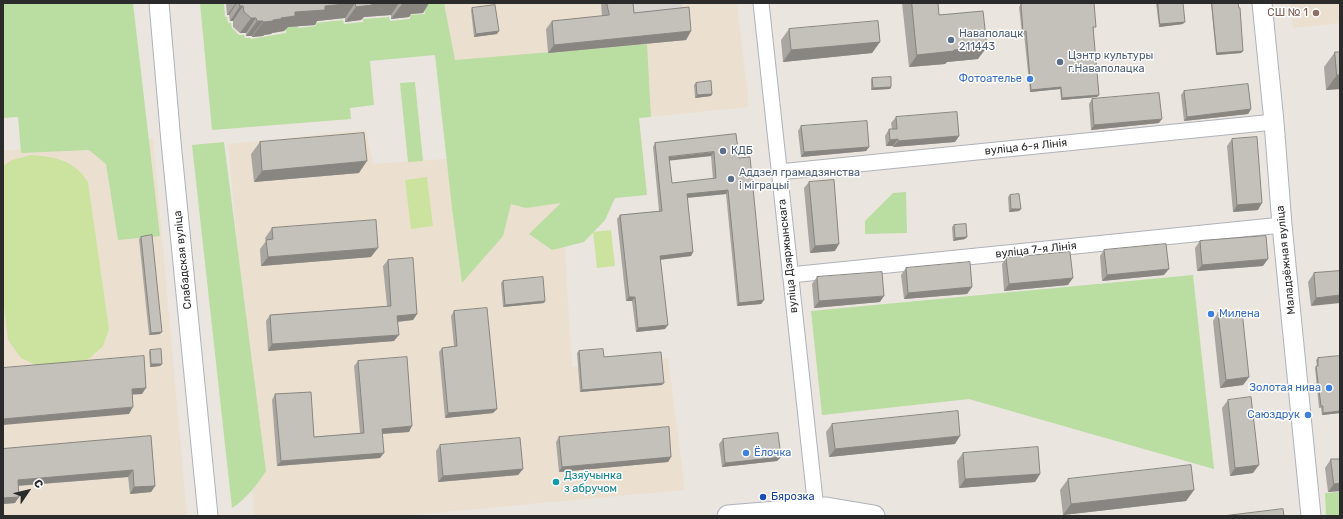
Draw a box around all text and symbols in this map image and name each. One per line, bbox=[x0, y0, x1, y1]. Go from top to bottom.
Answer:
place label: СШ № 1 bbox=[1267, 6, 1308, 20]
marker: СШ № 1 bbox=[1311, 8, 1321, 18]
place label: Наваполацк 211443 bbox=[959, 27, 1023, 53]
marker: Наваполацк 211443 bbox=[946, 35, 956, 45]
place label: Цэнтр культуры г.Наваполацка bbox=[1068, 49, 1153, 75]
marker: Цэнтр культуры г.Наваполацка bbox=[1055, 57, 1065, 67]
place label: Фотоателье bbox=[958, 72, 1022, 86]
marker: Фотоателье bbox=[1025, 74, 1035, 84]
street label: вуліца 6-я Лінія bbox=[984, 136, 1068, 158]
place label: КДБ bbox=[731, 144, 753, 158]
marker: КДБ bbox=[718, 146, 728, 156]
place label: Аддзел грамадзянства і міграцыі bbox=[739, 166, 860, 192]
marker: Аддзел грамадзянства і міграцыі bbox=[726, 174, 736, 184]
street label: вуліца Дзяржынскага bbox=[775, 198, 801, 314]
street label: Маладзёжная вуліца bbox=[1274, 205, 1298, 315]
street label: Слабадская вуліца bbox=[171, 210, 195, 310]
street label: вуліца 7-я Лінія bbox=[995, 239, 1077, 261]
place label: Милена bbox=[1219, 307, 1260, 321]
marker: Милена bbox=[1206, 309, 1216, 319]
place label: Золотая нива bbox=[1249, 381, 1321, 395]
marker: Золотая нива bbox=[1324, 383, 1334, 393]
place label: Саюздрук bbox=[1247, 408, 1300, 422]
marker: Саюздрук bbox=[1303, 410, 1313, 420]
place label: Ёлочка bbox=[754, 446, 791, 460]
marker: Ёлочка bbox=[741, 448, 751, 458]
place label: Дзяўчынка з абручом bbox=[564, 469, 622, 495]
north arrow bbox=[8, 471, 48, 511]
text: С bbox=[31, 477, 46, 491]
marker: Дзяўчынка з абручом bbox=[551, 477, 561, 487]
place label: Бярозка bbox=[771, 490, 815, 504]
marker: Бярозка bbox=[758, 492, 768, 502]

